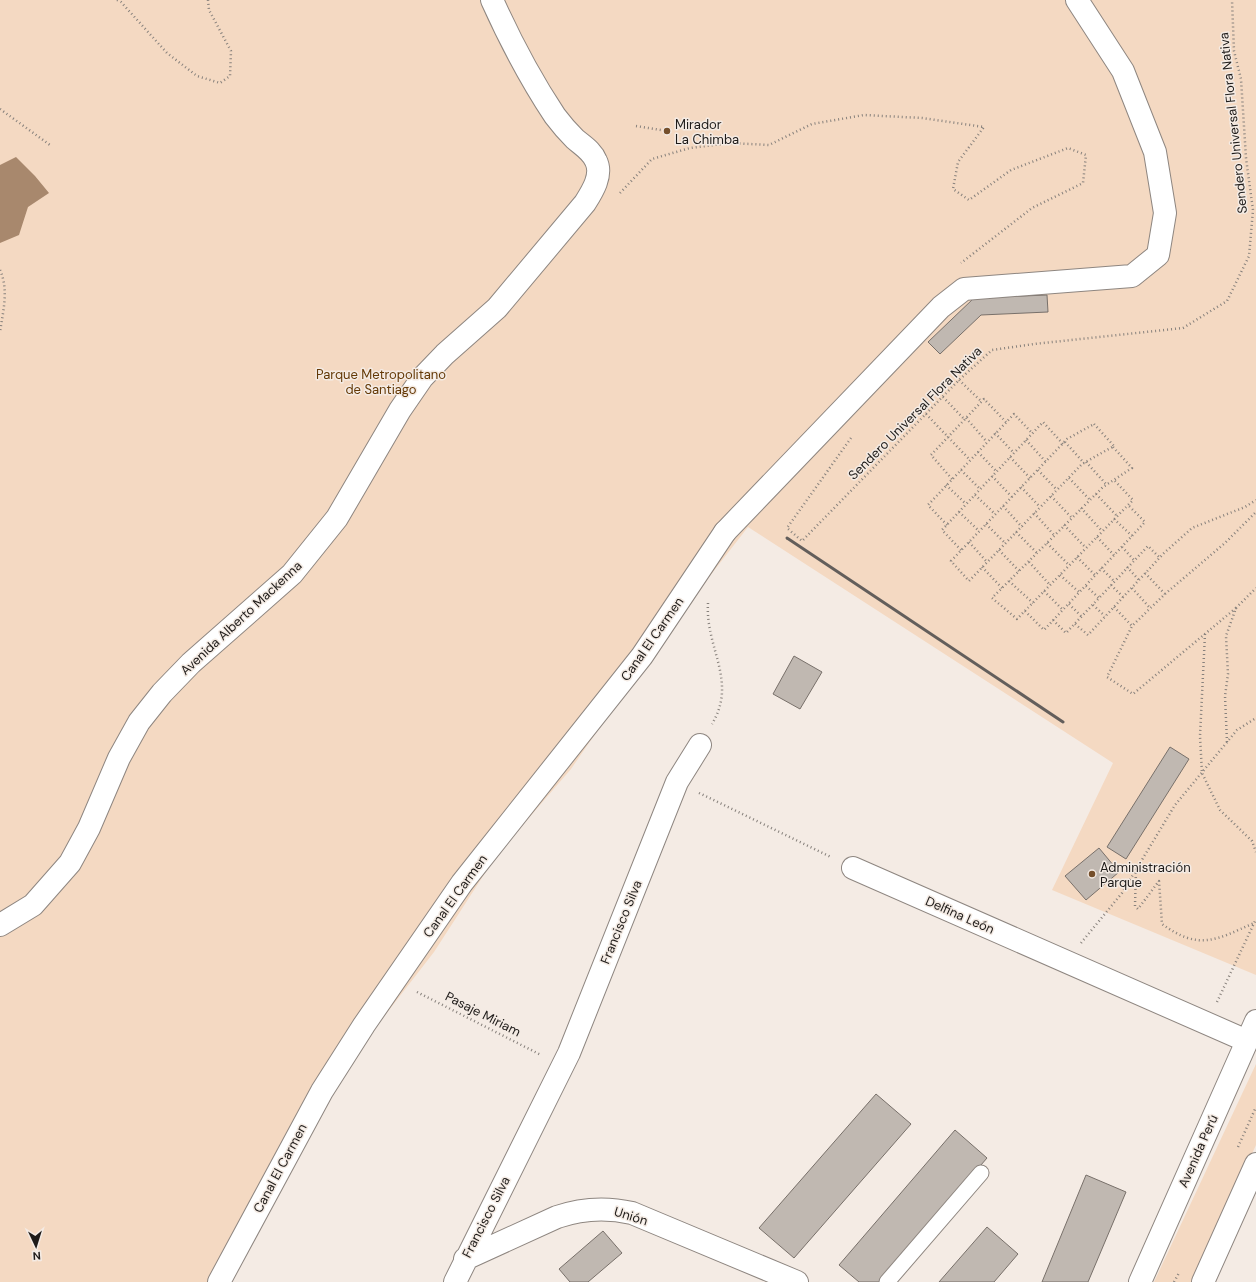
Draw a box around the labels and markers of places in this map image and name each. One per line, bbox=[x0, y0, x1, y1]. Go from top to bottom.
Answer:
place label: Mirador La Chimba bbox=[675, 116, 739, 148]
marker: Mirador La Chimba bbox=[662, 126, 672, 136]
place label: Administración Parque bbox=[1100, 859, 1191, 891]
marker: Administración Parque bbox=[1087, 869, 1097, 879]

